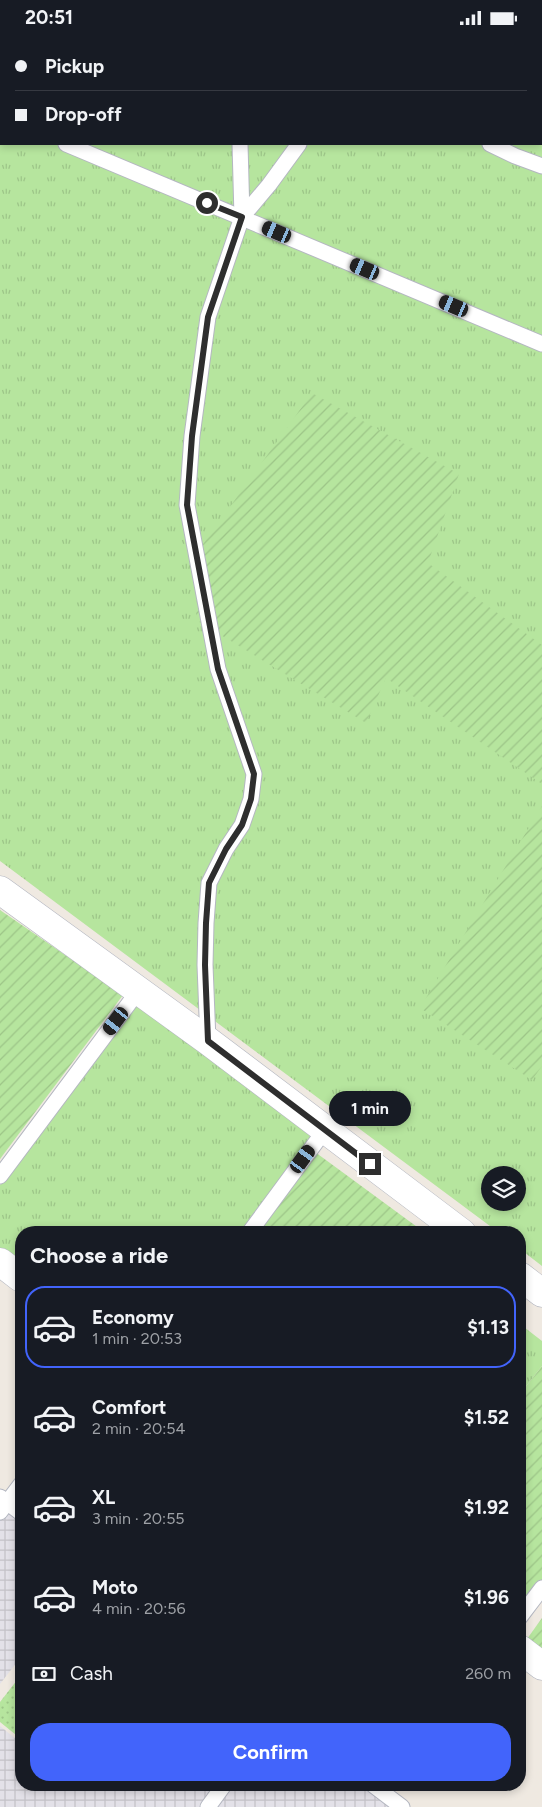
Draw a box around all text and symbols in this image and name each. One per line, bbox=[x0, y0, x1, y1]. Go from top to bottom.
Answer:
text: 20:51 bbox=[25, 6, 73, 29]
text: Pickup bbox=[45, 55, 104, 78]
text: Drop-off bbox=[45, 103, 122, 126]
route start bbox=[196, 192, 218, 214]
car bbox=[260, 219, 293, 245]
car bbox=[348, 256, 381, 282]
car bbox=[437, 293, 470, 319]
car bbox=[100, 1005, 131, 1037]
callout: 1 min bbox=[329, 1091, 411, 1127]
text: 1 min bbox=[351, 1099, 389, 1118]
car bbox=[288, 1142, 317, 1176]
route end bbox=[359, 1153, 381, 1175]
map controls bbox=[481, 1166, 526, 1211]
button: layers bbox=[481, 1166, 526, 1211]
text: Choose a ride bbox=[30, 1242, 168, 1269]
icon: car bbox=[32, 1305, 77, 1350]
text: Economy bbox=[92, 1306, 174, 1329]
text: $1.13 bbox=[467, 1316, 509, 1339]
text: 1 min · 20:53 bbox=[92, 1329, 182, 1348]
icon: car bbox=[32, 1395, 77, 1440]
text: Comfort bbox=[92, 1396, 167, 1419]
text: $1.52 bbox=[464, 1406, 509, 1429]
text: 2 min · 20:54 bbox=[92, 1419, 186, 1438]
icon: car bbox=[32, 1485, 77, 1530]
text: XL bbox=[92, 1486, 115, 1509]
text: $1.92 bbox=[464, 1496, 509, 1519]
text: 3 min · 20:55 bbox=[92, 1509, 185, 1528]
icon: car bbox=[32, 1575, 77, 1620]
text: Moto bbox=[92, 1576, 138, 1599]
text: $1.96 bbox=[464, 1586, 509, 1609]
text: 4 min · 20:56 bbox=[92, 1599, 186, 1618]
icon: cash bbox=[30, 1660, 58, 1688]
text: Cash bbox=[70, 1662, 113, 1685]
text: 260 m bbox=[465, 1664, 511, 1683]
button: Confirm bbox=[30, 1723, 511, 1781]

